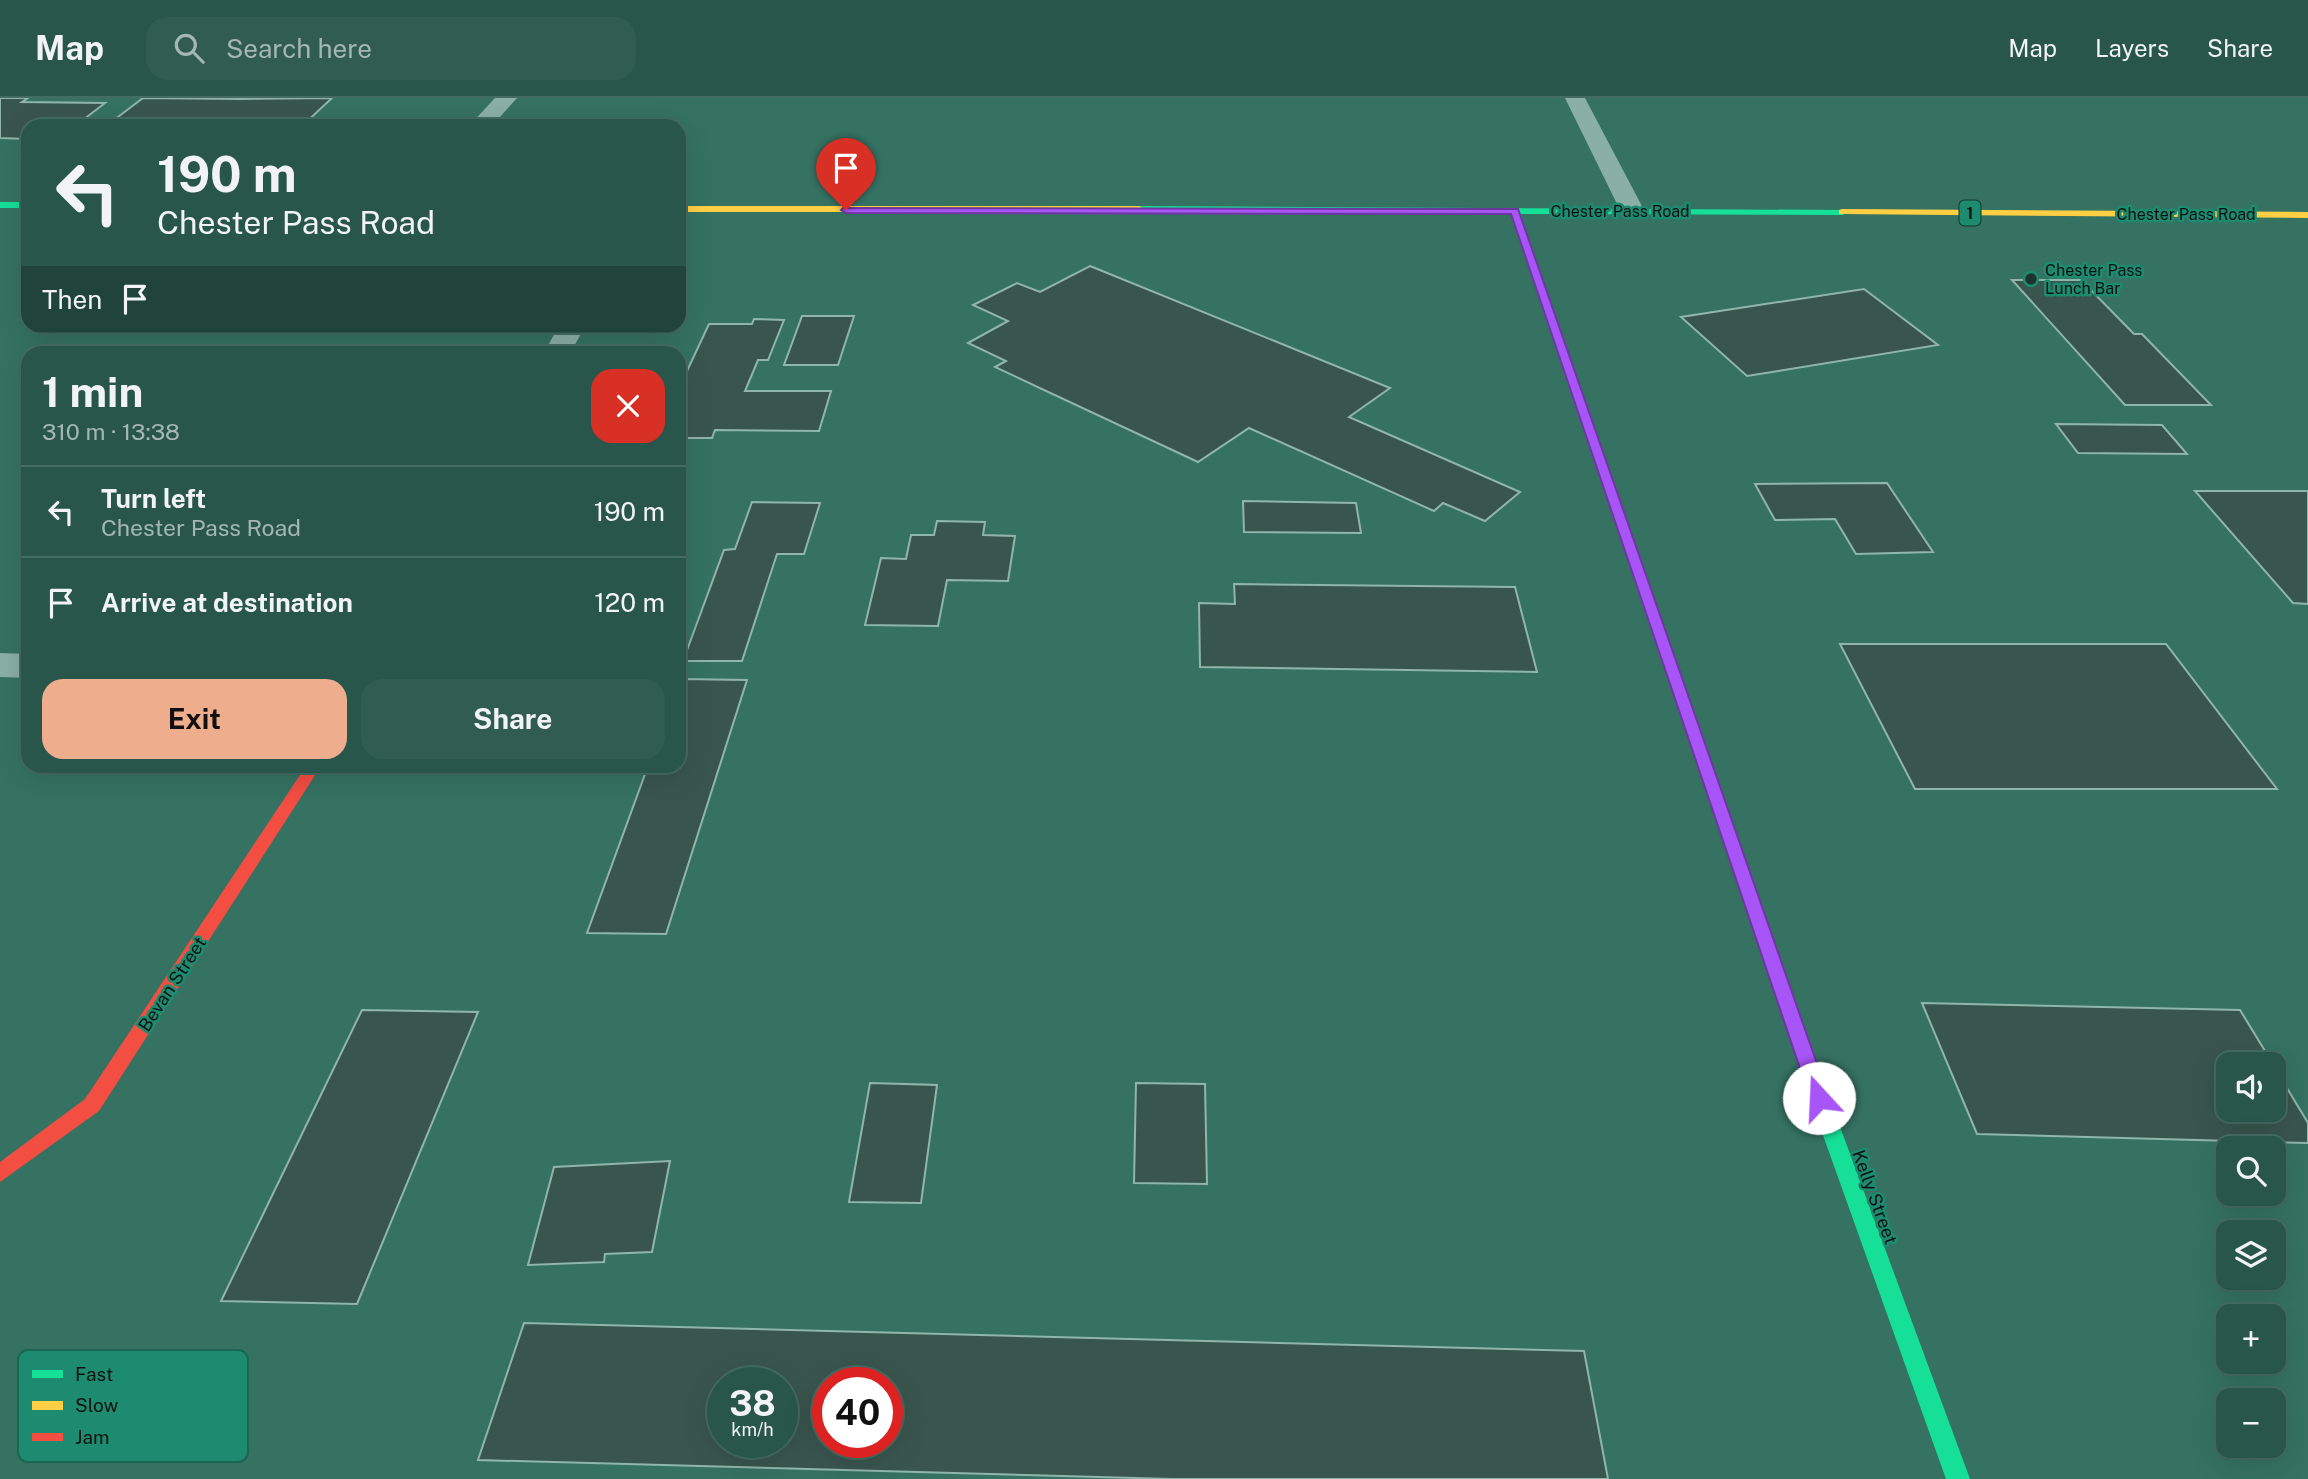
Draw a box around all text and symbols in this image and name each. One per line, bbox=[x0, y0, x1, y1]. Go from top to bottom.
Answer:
search box bbox=[146, 17, 636, 80]
text: Map bbox=[35, 29, 104, 67]
icon: search bbox=[170, 29, 208, 67]
text: Search here bbox=[226, 33, 372, 64]
text: Map bbox=[2008, 34, 2057, 62]
text: Layers bbox=[2095, 34, 2169, 62]
text: Share bbox=[2207, 34, 2273, 62]
pin bbox=[816, 138, 876, 210]
text: 190 m bbox=[157, 145, 297, 203]
icon: left bbox=[42, 147, 133, 238]
icon: arrive bbox=[827, 149, 865, 187]
road number: 1 bbox=[1960, 200, 1980, 225]
street label: Chester Pass Road bbox=[1550, 202, 1690, 221]
text: Chester Pass Road bbox=[157, 204, 435, 241]
street label: Chester Pass Road bbox=[2116, 205, 2256, 224]
place label: Chester Pass Lunch Bar bbox=[2045, 261, 2142, 298]
marker: Chester Pass Lunch Bar bbox=[2023, 271, 2039, 287]
icon: arrive bbox=[116, 280, 154, 318]
text: Then bbox=[42, 284, 102, 315]
text: 1 min bbox=[42, 367, 143, 416]
button: close bbox=[591, 369, 665, 443]
text: 310 m · 13:38 bbox=[42, 418, 180, 445]
text: Turn left bbox=[101, 483, 206, 514]
icon: left bbox=[42, 493, 80, 531]
text: 190 m bbox=[594, 496, 665, 527]
text: Chester Pass Road bbox=[101, 514, 301, 541]
icon: arrive bbox=[42, 584, 80, 622]
text: Arrive at destination bbox=[101, 587, 353, 618]
text: 120 m bbox=[594, 587, 665, 618]
button: Exit bbox=[42, 679, 347, 759]
button: Share bbox=[361, 679, 665, 759]
street label: Bevan Street bbox=[134, 933, 210, 1035]
map controls bbox=[2216, 1052, 2286, 1458]
button: sound bbox=[2216, 1052, 2286, 1122]
position arrow bbox=[1782, 1061, 1856, 1135]
button: search bbox=[2216, 1136, 2286, 1206]
street label: Kelly Street bbox=[1848, 1147, 1902, 1247]
button: layers bbox=[2216, 1220, 2286, 1290]
button: + bbox=[2216, 1304, 2286, 1374]
legend bbox=[18, 1350, 248, 1462]
text: Fast bbox=[75, 1363, 113, 1385]
speed limit sign: 40 bbox=[812, 1367, 903, 1458]
text: 38 bbox=[729, 1383, 776, 1424]
button: − bbox=[2216, 1388, 2286, 1458]
text: Slow bbox=[75, 1394, 119, 1416]
text: km/h bbox=[731, 1419, 774, 1440]
text: Jam bbox=[75, 1426, 109, 1448]

